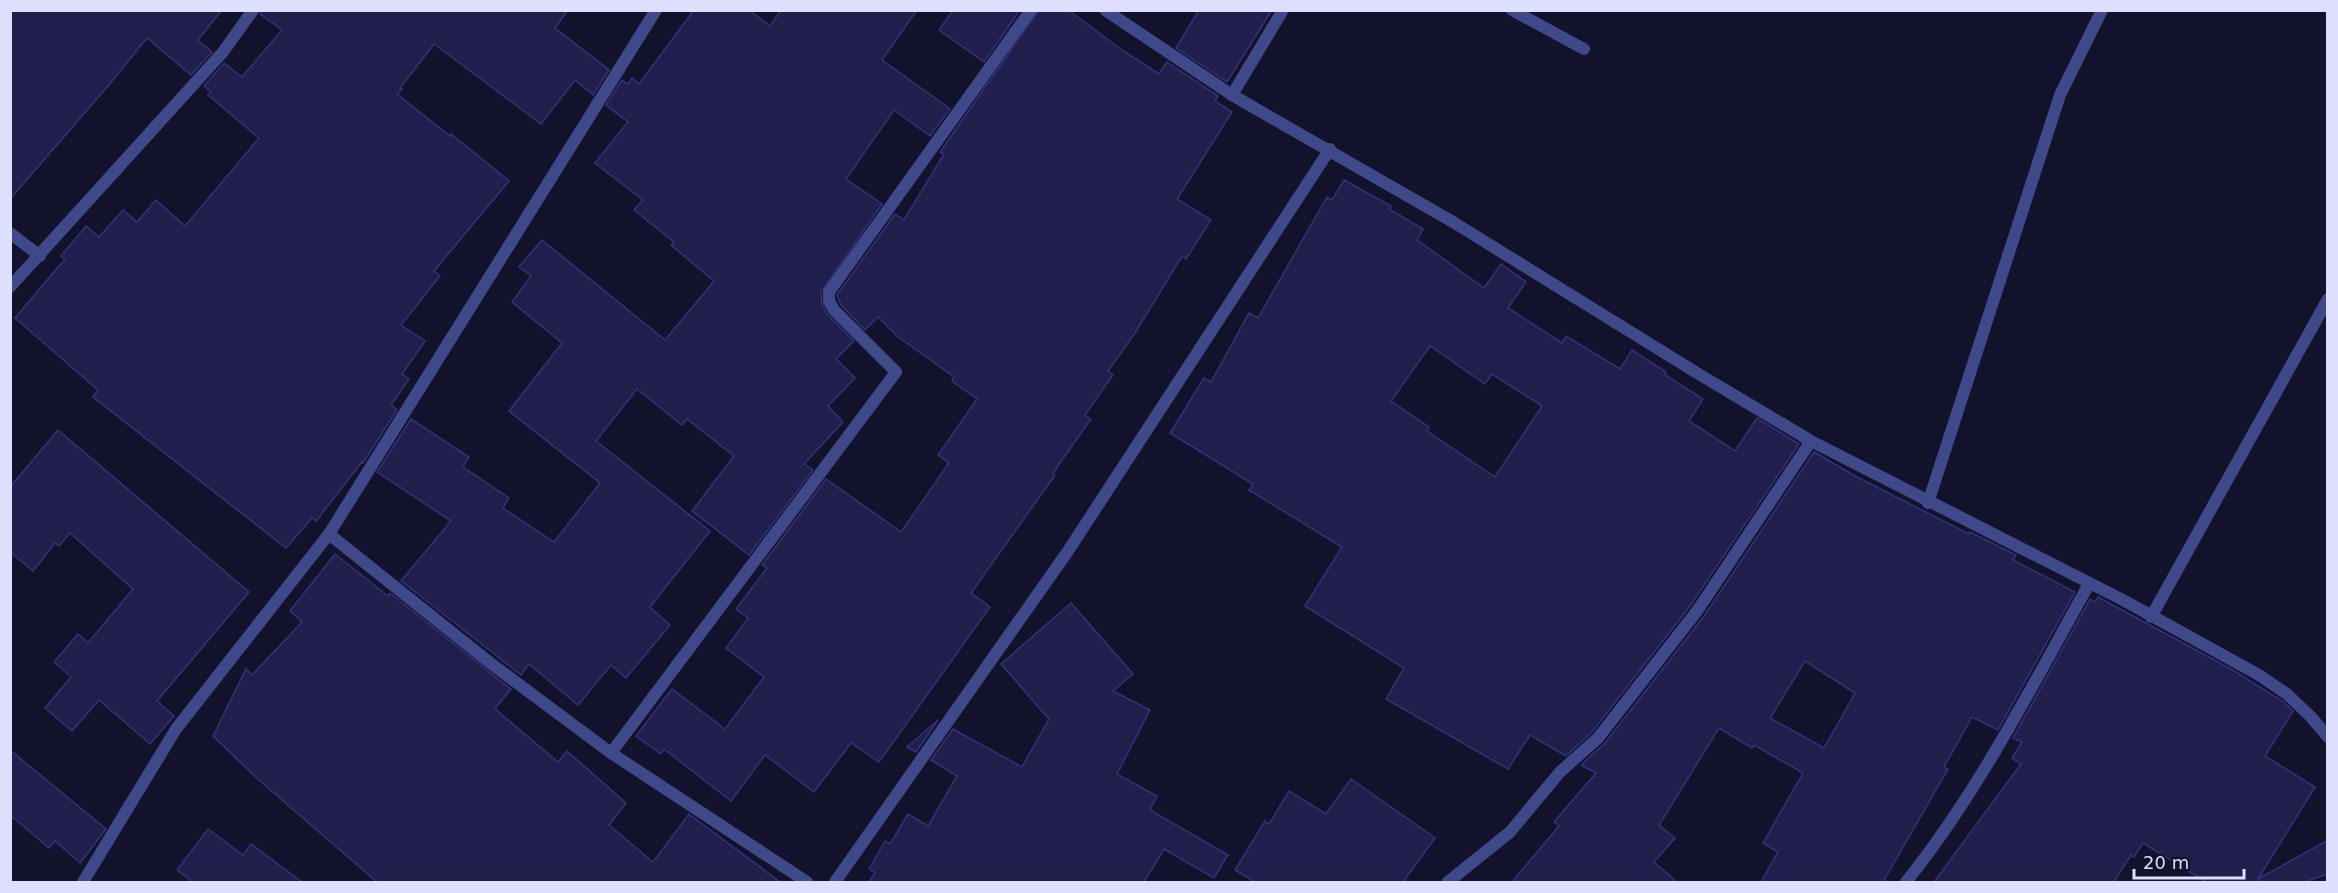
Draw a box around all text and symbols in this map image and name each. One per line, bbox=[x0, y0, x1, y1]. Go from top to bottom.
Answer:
scale bar bbox=[2134, 842, 2244, 880]
text: 20 m bbox=[2143, 852, 2189, 873]

